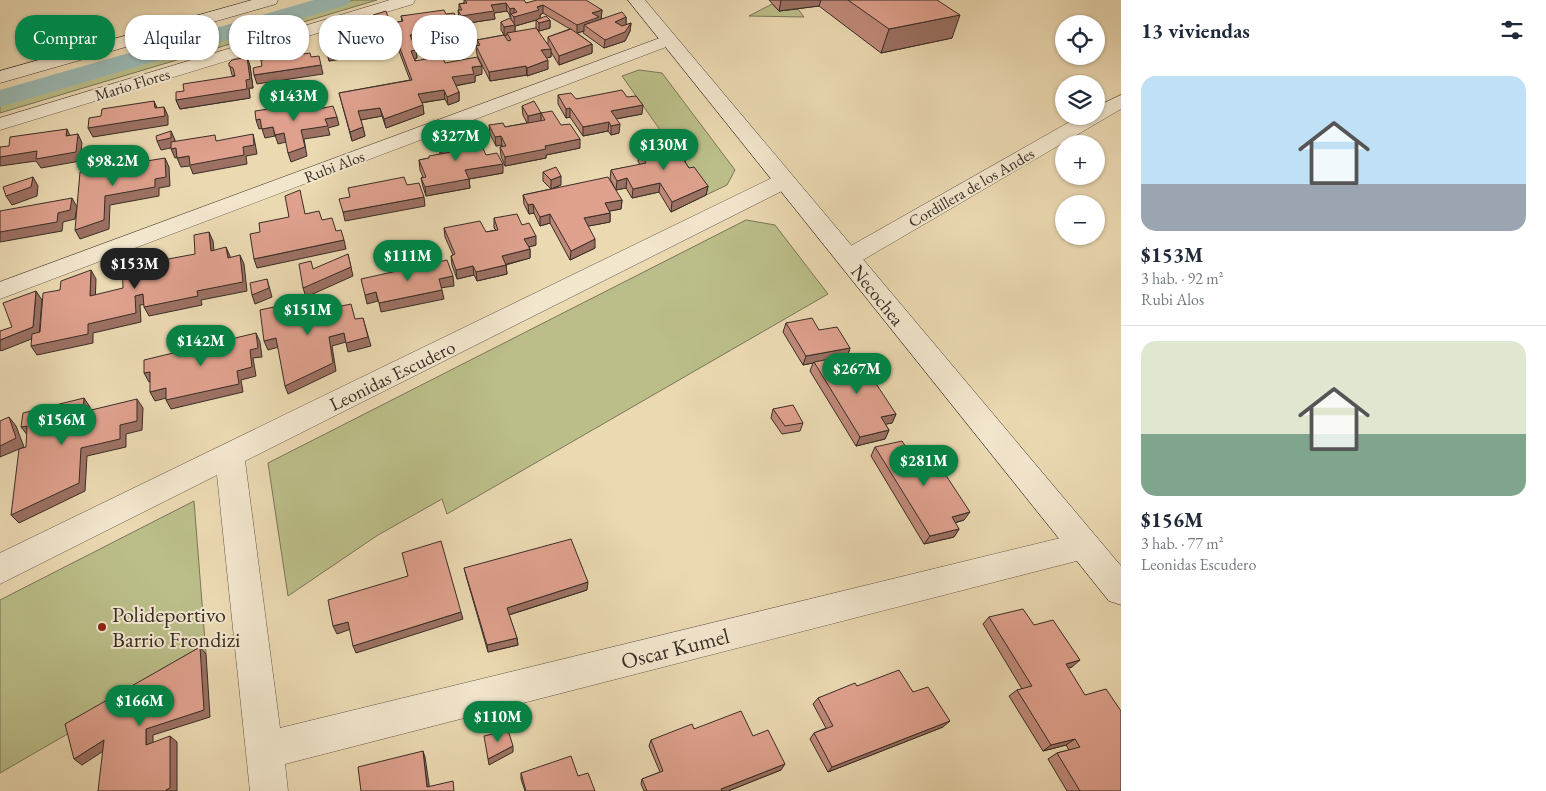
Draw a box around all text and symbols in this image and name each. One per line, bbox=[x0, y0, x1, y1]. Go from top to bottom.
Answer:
chip: Comprar bbox=[15, 15, 115, 60]
chip: Alquilar bbox=[125, 15, 219, 60]
chip: Filtros bbox=[229, 15, 309, 60]
chip: Nuevo bbox=[319, 15, 402, 60]
chip: Piso bbox=[412, 15, 477, 60]
map controls bbox=[1055, 15, 1105, 245]
button: locate bbox=[1055, 15, 1105, 65]
icon: filters bbox=[1498, 16, 1526, 44]
text: 13 viviendas bbox=[1141, 17, 1250, 44]
street label: Mario Flores bbox=[92, 63, 172, 106]
button: layers bbox=[1055, 75, 1105, 125]
pin: $143M bbox=[259, 80, 329, 122]
text: $143M bbox=[270, 85, 318, 106]
icon: home bbox=[1289, 108, 1379, 198]
pin: $327M bbox=[421, 120, 491, 162]
text: $327M bbox=[432, 125, 480, 146]
pin: $130M bbox=[629, 128, 699, 171]
text: $130M bbox=[640, 134, 688, 155]
button: + bbox=[1055, 135, 1105, 185]
street label: Cordillera de los Andes bbox=[904, 143, 1038, 232]
pin: $98.2M bbox=[72, 144, 154, 187]
street label: Rubi Alos bbox=[301, 145, 367, 188]
text: $98.2M bbox=[87, 150, 139, 171]
button: − bbox=[1055, 195, 1105, 245]
pin: $111M bbox=[373, 240, 443, 282]
text: $153M bbox=[1141, 241, 1203, 268]
text: $111M bbox=[384, 245, 432, 266]
pin: $153M bbox=[100, 248, 170, 290]
text: $153M bbox=[111, 253, 159, 274]
street label: Necochea bbox=[845, 260, 910, 331]
text: 3 hab. · 92 m² bbox=[1141, 268, 1223, 289]
text: Rubi Alos bbox=[1141, 289, 1204, 310]
pin: $151M bbox=[273, 294, 343, 336]
text: $151M bbox=[284, 299, 332, 320]
pin: $142M bbox=[166, 324, 236, 367]
text: $142M bbox=[177, 330, 225, 351]
street label: Leonidas Escudero bbox=[325, 334, 459, 417]
pin: $267M bbox=[822, 352, 892, 395]
text: $267M bbox=[833, 358, 881, 379]
icon: home bbox=[1289, 374, 1379, 464]
pin: $156M bbox=[27, 404, 97, 446]
text: $156M bbox=[38, 409, 86, 430]
pin: $281M bbox=[889, 444, 959, 487]
text: $281M bbox=[900, 450, 948, 471]
text: $156M bbox=[1141, 506, 1203, 533]
text: 3 hab. · 77 m² bbox=[1141, 533, 1223, 554]
text: Leonidas Escudero bbox=[1141, 554, 1256, 575]
place label: Polideportivo Barrio Frondizi bbox=[112, 600, 240, 654]
marker: Polideportivo Barrio Frondizi bbox=[96, 621, 108, 633]
street label: Oscar Kumel bbox=[618, 621, 732, 676]
pin: $166M bbox=[105, 684, 175, 727]
text: $166M bbox=[116, 690, 164, 711]
pin: $110M bbox=[463, 700, 533, 743]
text: $110M bbox=[474, 706, 522, 727]

